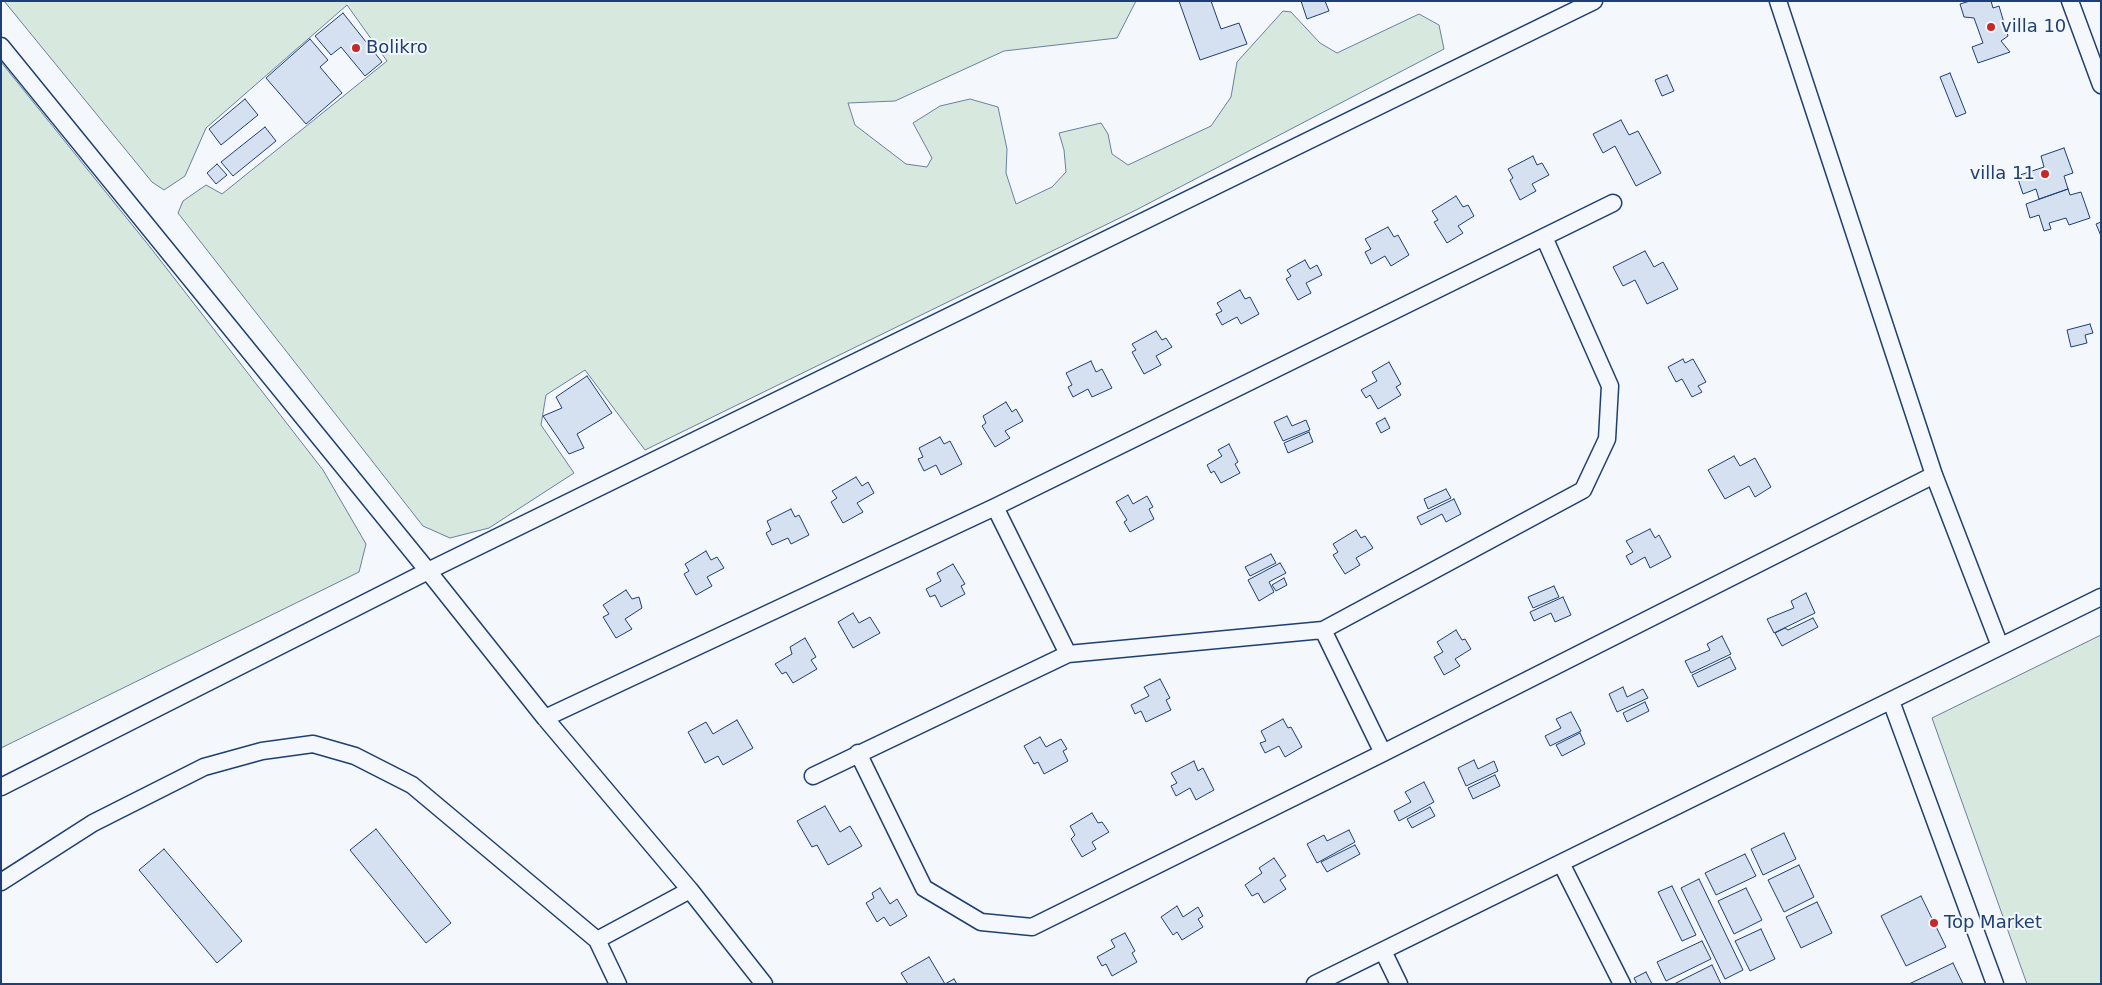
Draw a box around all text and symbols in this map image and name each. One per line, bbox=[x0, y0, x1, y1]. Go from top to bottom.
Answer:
place label: villa 10 bbox=[2001, 16, 2066, 38]
marker: villa 10 bbox=[1985, 21, 1997, 33]
place label: Bolikro bbox=[366, 37, 428, 59]
marker: Bolikro bbox=[350, 42, 362, 54]
place label: villa 11 bbox=[1970, 163, 2035, 185]
marker: villa 11 bbox=[2039, 168, 2051, 180]
place label: Top Market bbox=[1944, 912, 2042, 934]
marker: Top Market bbox=[1928, 917, 1940, 929]

